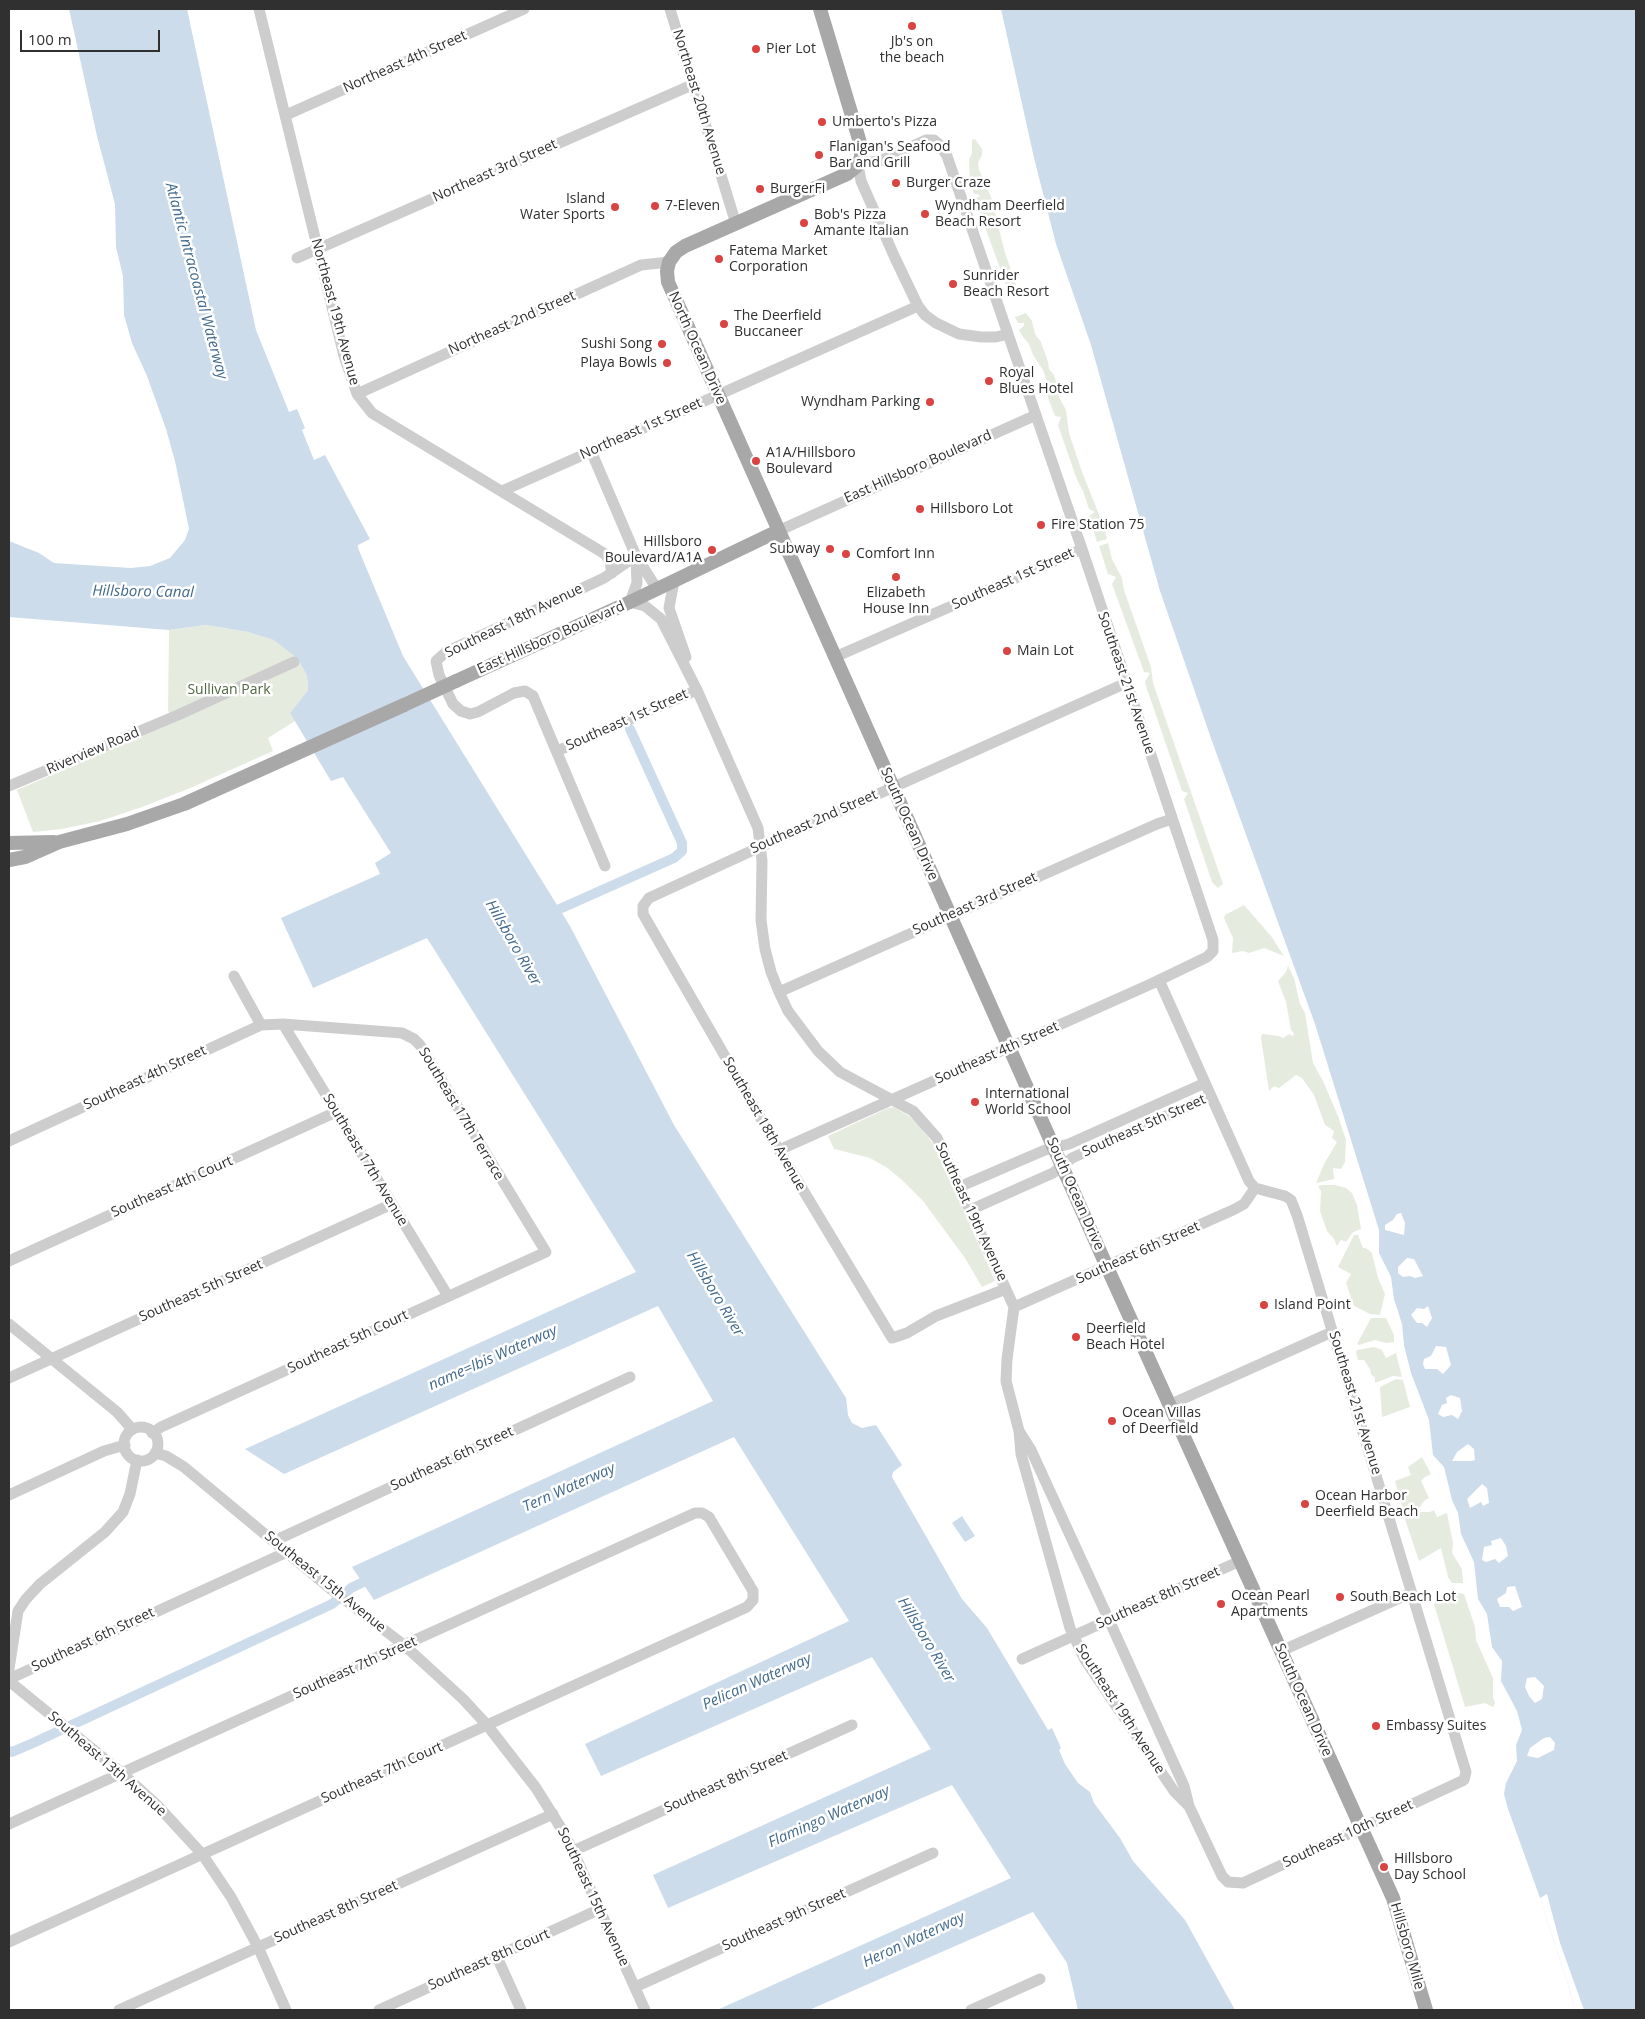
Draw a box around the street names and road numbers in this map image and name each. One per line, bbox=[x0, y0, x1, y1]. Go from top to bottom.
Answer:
street label: Northeast 4th Street bbox=[341, 27, 469, 97]
street label: Northeast 20th Avenue bbox=[669, 27, 729, 177]
street label: Northeast 3rd Street bbox=[430, 136, 560, 206]
street label: Northeast 19th Avenue bbox=[307, 237, 363, 387]
street label: Northeast 2nd Street bbox=[446, 287, 578, 359]
street label: North Ocean Drive bbox=[665, 289, 729, 407]
street label: Northeast 1st Street bbox=[577, 395, 705, 463]
street label: East Hillsboro Boulevard bbox=[842, 427, 994, 507]
street label: Southeast 1st Street bbox=[949, 545, 1077, 613]
street label: Southeast 18th Avenue bbox=[442, 580, 586, 662]
street label: East Hillsboro Boulevard bbox=[475, 598, 627, 678]
street label: Southeast 21st Avenue bbox=[1094, 610, 1158, 756]
street label: Southeast 1st Street bbox=[563, 686, 691, 754]
street label: Riverview Road bbox=[44, 724, 142, 778]
street label: South Ocean Drive bbox=[877, 765, 941, 883]
street label: Southeast 2nd Street bbox=[748, 786, 880, 858]
street label: Southeast 3rd Street bbox=[910, 869, 1040, 939]
street label: Southeast 4th Street bbox=[933, 1018, 1061, 1088]
street label: Southeast 4th Street bbox=[81, 1042, 209, 1114]
street label: Southeast 17th Terrace bbox=[415, 1045, 507, 1183]
street label: Southeast 18th Avenue bbox=[719, 1054, 809, 1194]
street label: Southeast 17th Avenue bbox=[319, 1091, 411, 1229]
street label: Southeast 5th Street bbox=[1080, 1091, 1208, 1161]
street label: South Ocean Drive bbox=[1043, 1135, 1107, 1253]
street label: Southeast 19th Avenue bbox=[931, 1140, 1011, 1284]
street label: Southeast 4th Court bbox=[109, 1153, 235, 1221]
street label: Southeast 6th Street bbox=[1074, 1218, 1202, 1288]
street label: Southeast 5th Street bbox=[137, 1256, 265, 1326]
street label: Southeast 5th Court bbox=[285, 1307, 411, 1377]
street label: Southeast 21st Avenue bbox=[1325, 1329, 1385, 1477]
street label: Southeast 6th Street bbox=[388, 1423, 516, 1495]
street label: Southeast 15th Avenue bbox=[261, 1528, 389, 1636]
street label: Southeast 8th Street bbox=[1094, 1563, 1222, 1633]
street label: Southeast 6th Street bbox=[29, 1604, 157, 1676]
street label: Southeast 7th Street bbox=[291, 1633, 419, 1703]
street label: Southeast 19th Avenue bbox=[1072, 1641, 1168, 1777]
street label: South Ocean Drive bbox=[1271, 1641, 1335, 1759]
street label: Southeast 13th Avenue bbox=[44, 1708, 170, 1820]
street label: Southeast 7th Court bbox=[319, 1739, 445, 1807]
street label: Southeast 8th Street bbox=[662, 1747, 790, 1817]
street label: Southeast 10th Street bbox=[1280, 1796, 1416, 1872]
street label: Southeast 15th Avenue bbox=[553, 1825, 633, 1969]
street label: Southeast 8th Street bbox=[272, 1877, 400, 1947]
street label: Southeast 9th Street bbox=[720, 1885, 848, 1955]
street label: Hillsboro Mile bbox=[1387, 1900, 1427, 1992]
street label: Southeast 8th Court bbox=[426, 1926, 552, 1994]

